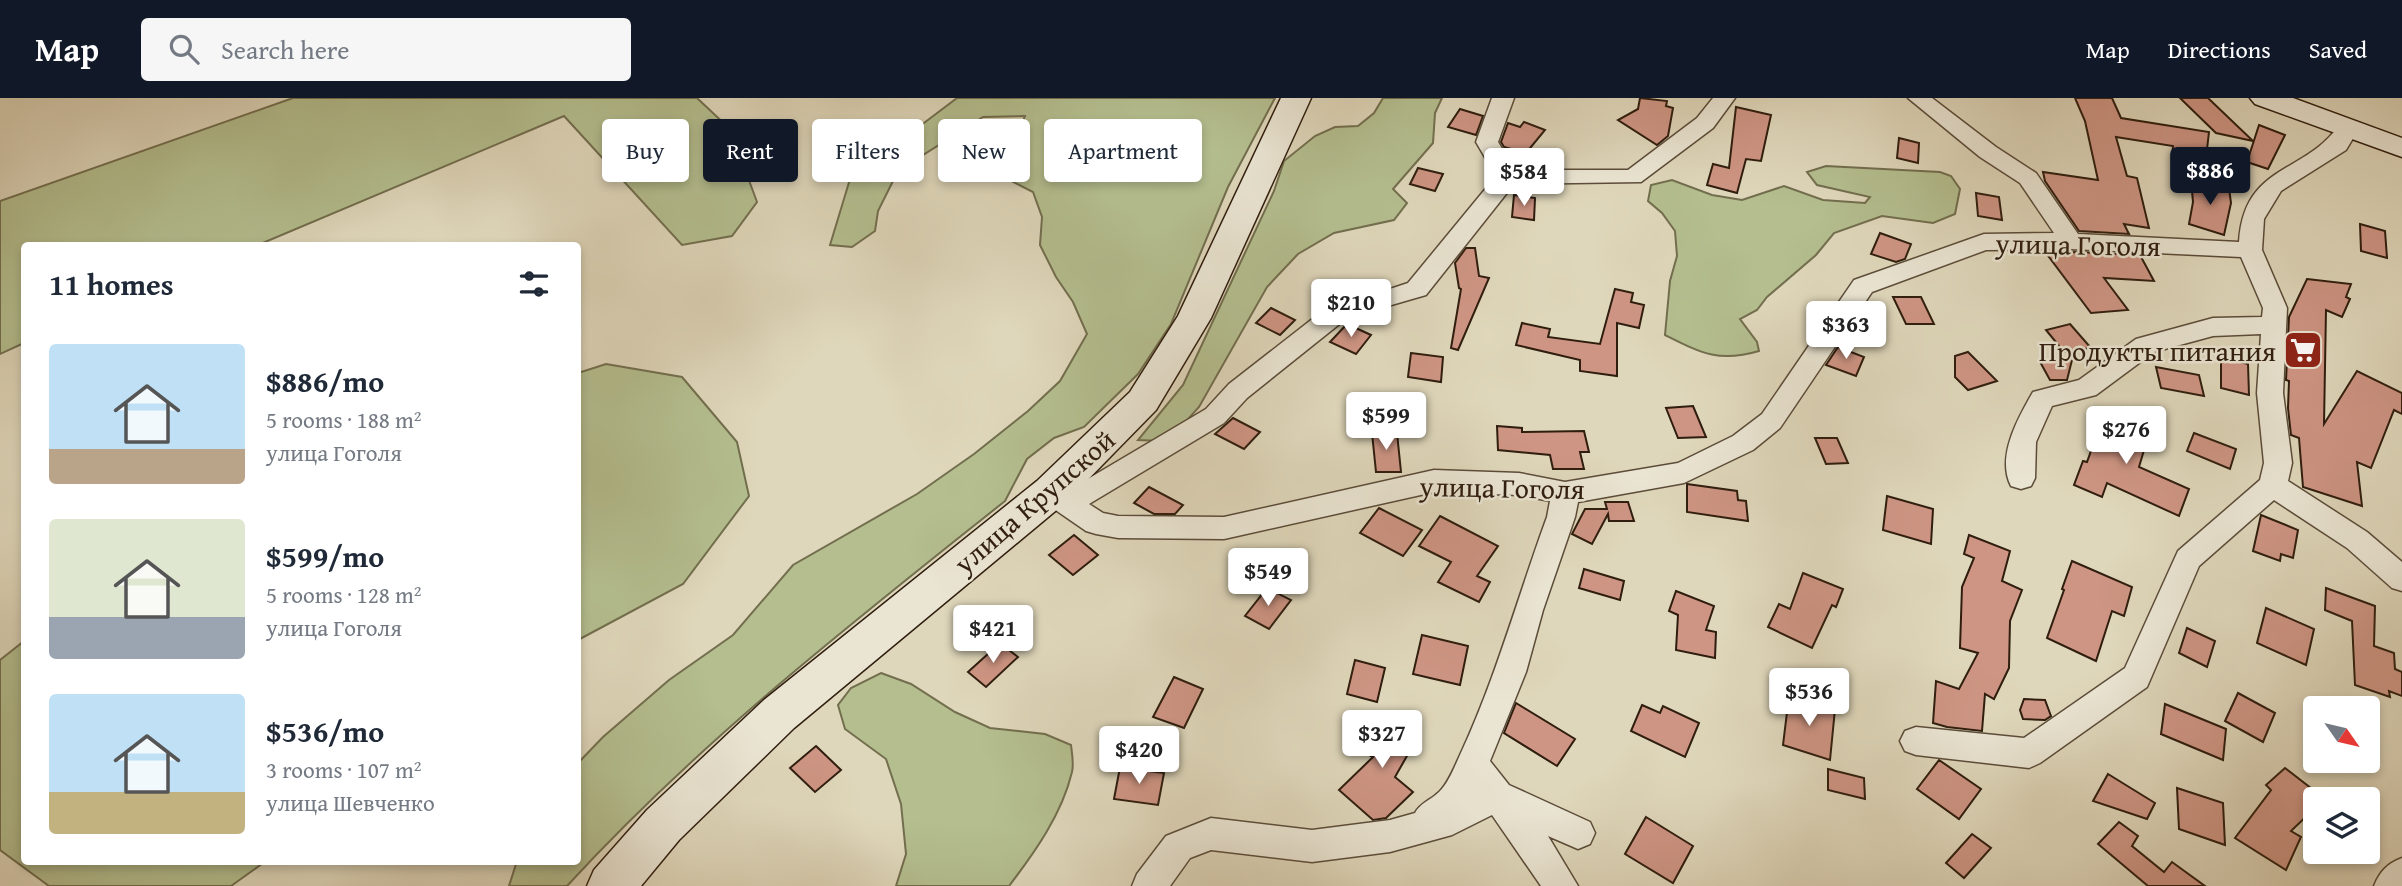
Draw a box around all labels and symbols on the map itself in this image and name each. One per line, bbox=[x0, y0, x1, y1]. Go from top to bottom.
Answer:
pin: $584 bbox=[1483, 148, 1565, 208]
pin: $886 bbox=[2169, 148, 2251, 207]
street label: улица Гоголя bbox=[1994, 222, 2161, 266]
pin: $210 bbox=[1310, 280, 1392, 339]
pin: $363 bbox=[1805, 302, 1887, 361]
supermarket icon: Продукты питания bbox=[2282, 329, 2324, 371]
place label: Продукты питания bbox=[2039, 330, 2276, 371]
pin: $599 bbox=[1345, 392, 1427, 452]
pin: $276 bbox=[2085, 406, 2167, 466]
street label: улица Крупской bbox=[944, 419, 1124, 583]
street label: улица Гоголя bbox=[1418, 465, 1585, 509]
pin: $549 bbox=[1227, 548, 1309, 608]
pin: $421 bbox=[952, 606, 1034, 665]
pin: $536 bbox=[1768, 668, 1850, 728]
north arrow bbox=[2303, 696, 2380, 774]
pin: $327 bbox=[1341, 710, 1423, 770]
pin: $420 bbox=[1098, 726, 1180, 786]

